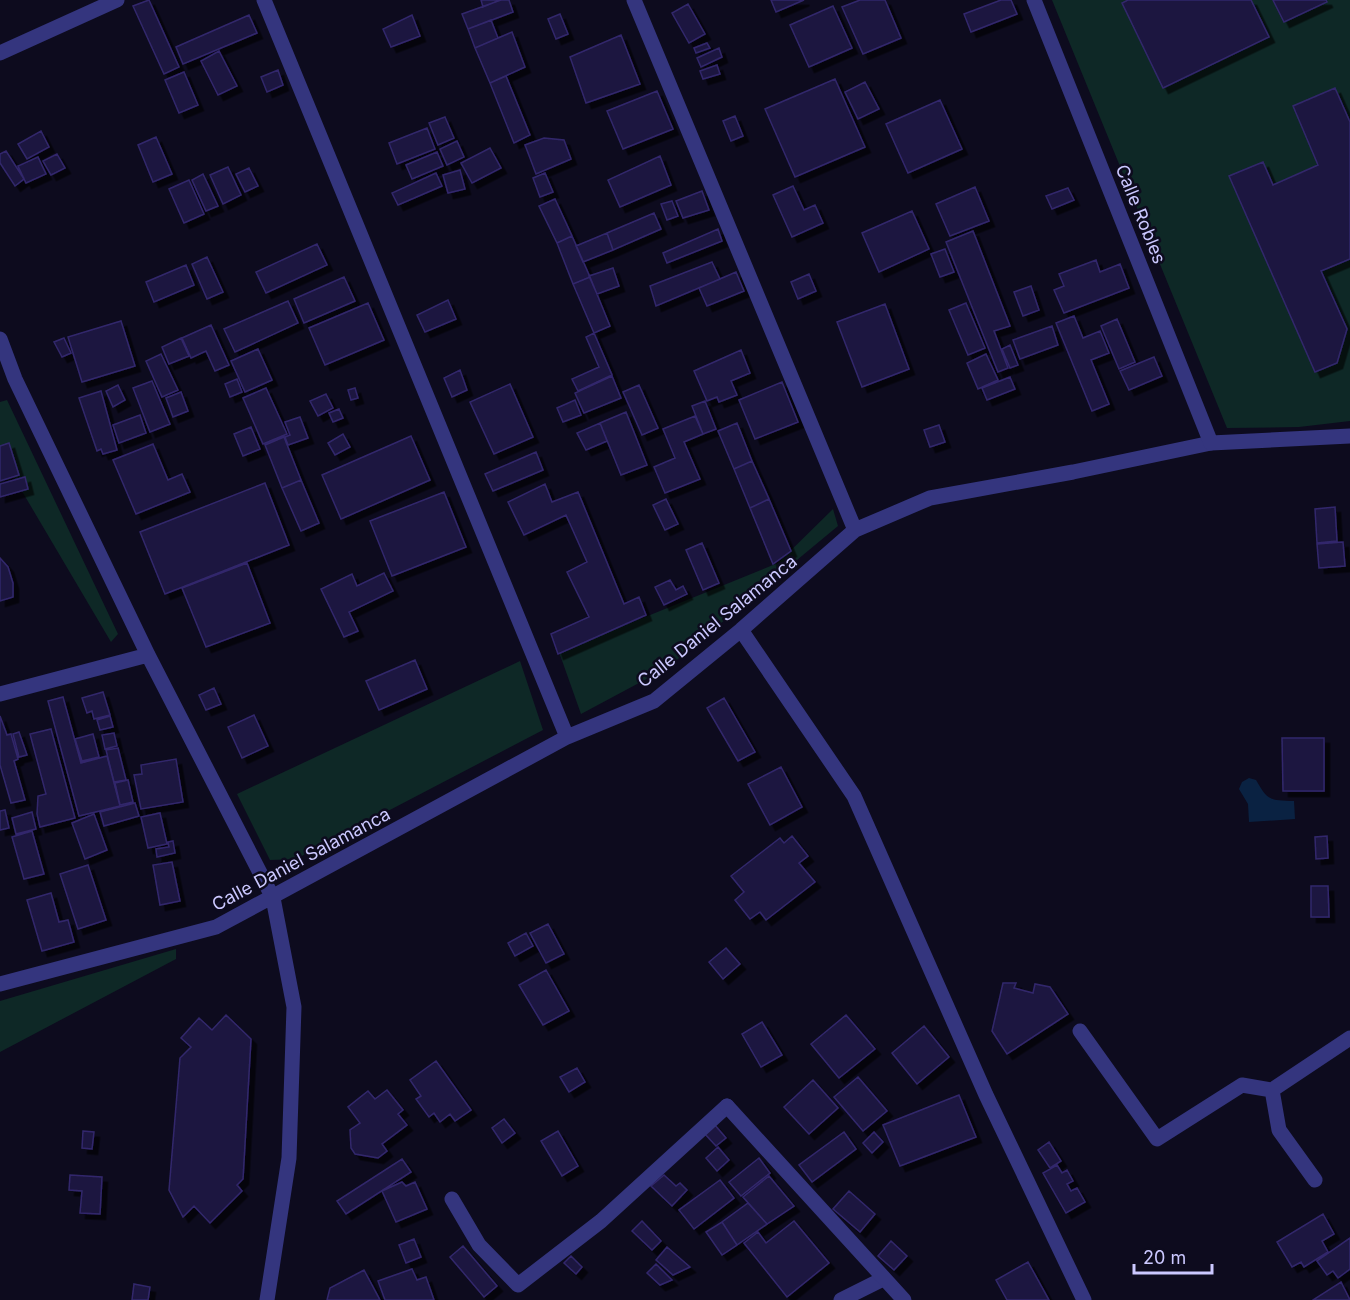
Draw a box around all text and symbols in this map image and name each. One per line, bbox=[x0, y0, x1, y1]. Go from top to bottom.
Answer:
street label: Calle Robles bbox=[1112, 161, 1170, 267]
street label: Calle Daniel Salamanca bbox=[633, 550, 801, 692]
street label: Calle Daniel Salamanca bbox=[208, 803, 394, 915]
scale bar bbox=[1134, 1237, 1212, 1275]
text: 20 m bbox=[1143, 1247, 1186, 1268]

